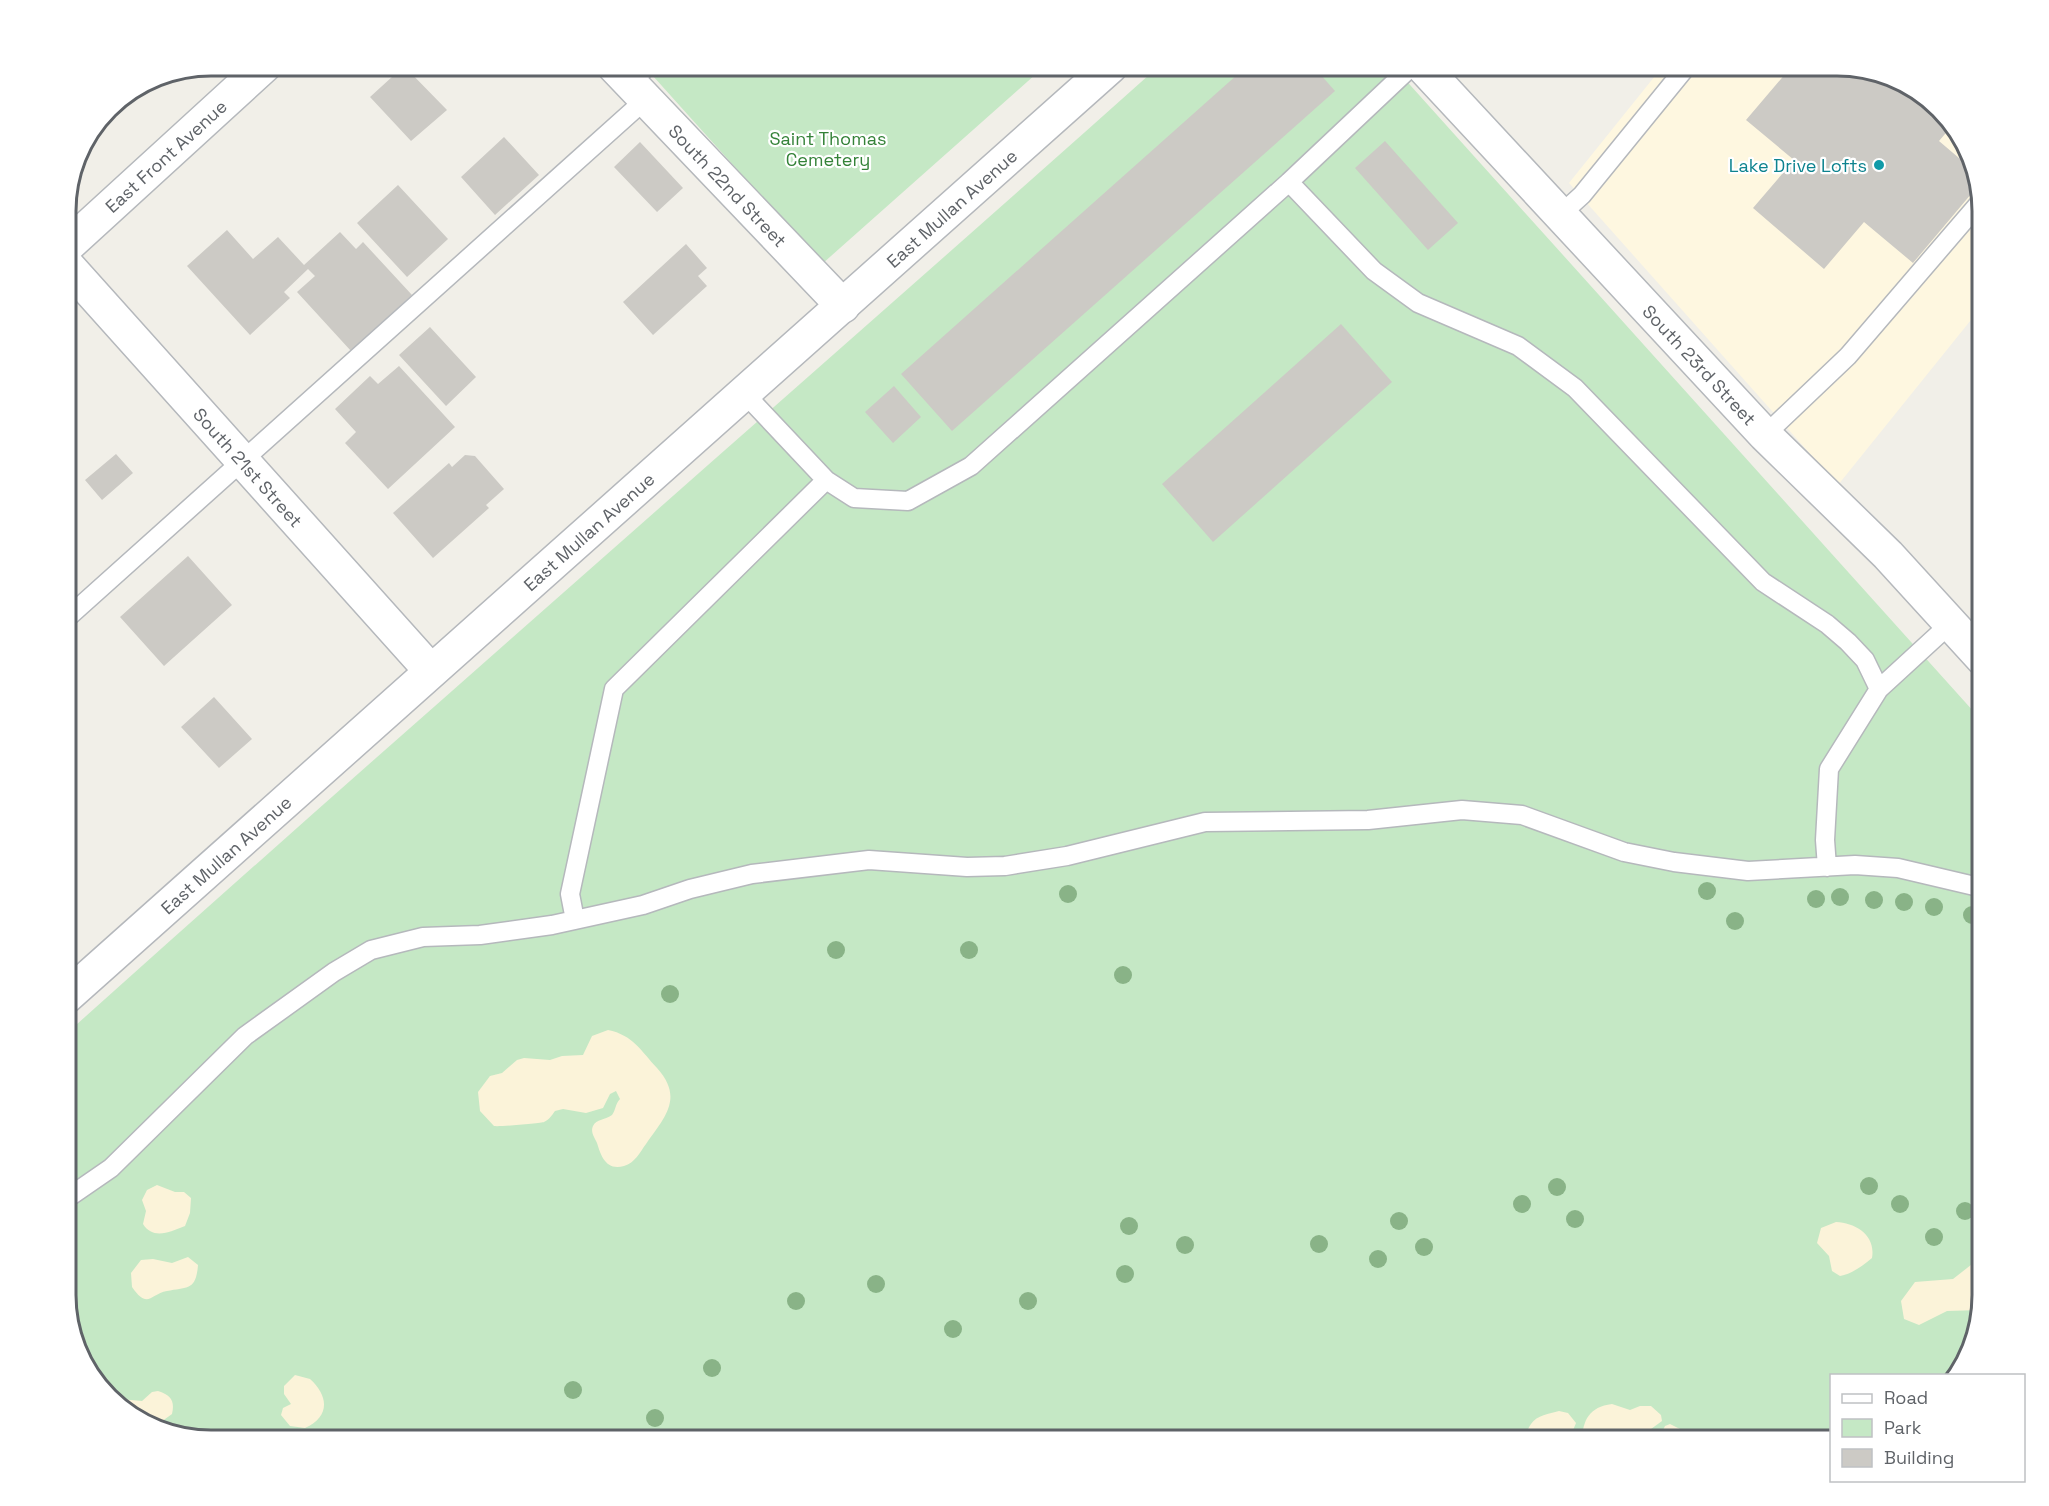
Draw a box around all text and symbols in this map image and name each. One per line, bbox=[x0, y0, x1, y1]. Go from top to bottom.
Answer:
street label: East Front Avenue bbox=[100, 94, 231, 217]
street label: South 22nd Street bbox=[664, 119, 792, 252]
park label: Saint Thomas Cemetery bbox=[769, 127, 887, 171]
street label: East Mullan Avenue bbox=[881, 144, 1022, 272]
place label: Lake Drive Lofts bbox=[1729, 154, 1867, 177]
marker: Lake Drive Lofts bbox=[1872, 158, 1886, 172]
street label: South 23rd Street bbox=[1638, 300, 1762, 430]
street label: South 21st Street bbox=[189, 403, 308, 532]
street label: East Mullan Avenue bbox=[518, 467, 659, 596]
street label: East Mullan Avenue bbox=[156, 790, 296, 919]
legend bbox=[1830, 1374, 2025, 1482]
text: Road bbox=[1884, 1386, 1928, 1409]
text: Park bbox=[1884, 1416, 1922, 1439]
text: Building bbox=[1884, 1446, 1954, 1469]

